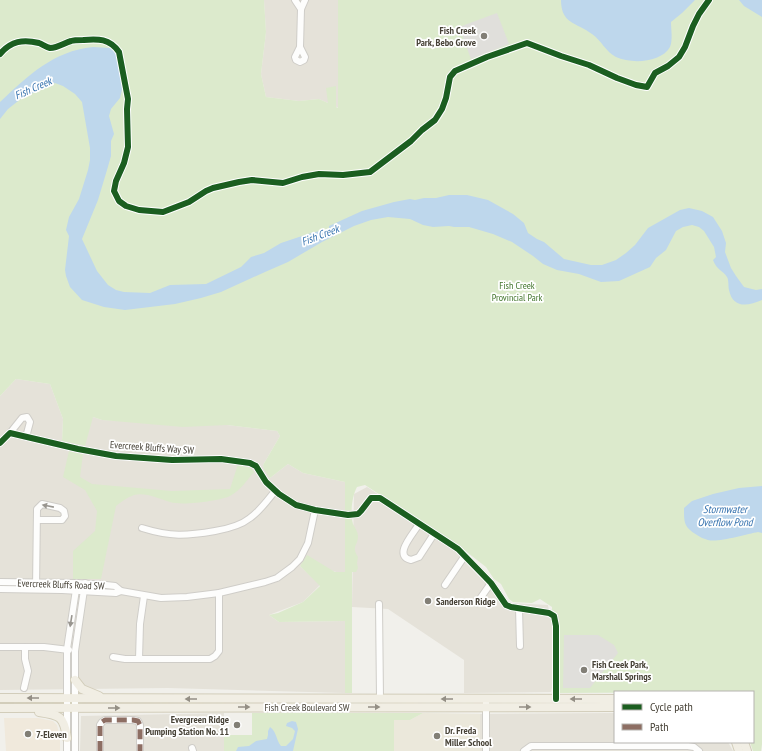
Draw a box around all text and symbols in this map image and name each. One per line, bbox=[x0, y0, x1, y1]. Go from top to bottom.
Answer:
place label: Fish Creek Park, Bebo Grove bbox=[416, 24, 477, 49]
marker: Fish Creek Park, Bebo Grove bbox=[479, 31, 489, 41]
water label: Fish Creek bbox=[12, 73, 55, 102]
water label: Fish Creek bbox=[299, 221, 342, 249]
park label: Fish Creek Provincial Park bbox=[492, 279, 542, 304]
street label: Evercreek Bluffs Way SW bbox=[110, 438, 195, 457]
water label: Stormwater Overflow Pond bbox=[697, 502, 755, 529]
one-way arrow bbox=[42, 503, 54, 509]
street label: Evercreek Bluffs Road SW bbox=[17, 576, 105, 593]
place label: Sanderson Ridge bbox=[436, 595, 496, 608]
marker: Sanderson Ridge bbox=[423, 596, 433, 606]
one-way arrow bbox=[68, 615, 74, 627]
place label: Fish Creek Park, Marshall Springs bbox=[592, 658, 652, 683]
marker: Fish Creek Park, Marshall Springs bbox=[579, 665, 589, 675]
legend bbox=[614, 691, 754, 743]
one-way arrow bbox=[26, 695, 39, 701]
one-way arrow bbox=[184, 696, 197, 702]
one-way arrow bbox=[440, 696, 453, 702]
one-way arrow bbox=[569, 696, 582, 702]
text: Cycle path bbox=[650, 699, 693, 714]
street label: Fish Creek Boulevard SW bbox=[264, 701, 350, 714]
one-way arrow bbox=[238, 704, 251, 710]
one-way arrow bbox=[368, 704, 381, 710]
one-way arrow bbox=[519, 704, 532, 710]
one-way arrow bbox=[108, 705, 121, 711]
place label: Evergreen Ridge Pumping Station No. 11 bbox=[145, 713, 229, 738]
text: Path bbox=[650, 719, 668, 734]
marker: Evergreen Ridge Pumping Station No. 11 bbox=[232, 720, 242, 730]
place label: Dr. Freda Miller School bbox=[445, 724, 492, 749]
place label: 7-Eleven bbox=[36, 728, 67, 741]
marker: 7-Eleven bbox=[23, 729, 33, 739]
marker: Dr. Freda Miller School bbox=[432, 731, 442, 741]

